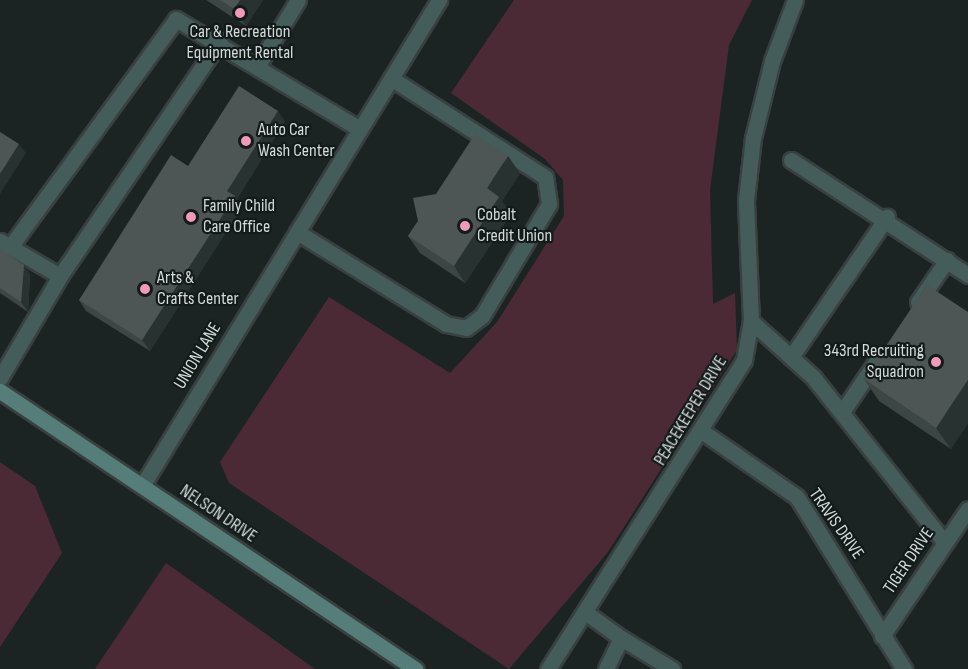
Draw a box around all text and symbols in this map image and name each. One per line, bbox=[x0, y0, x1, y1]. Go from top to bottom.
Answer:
marker: Car & Recreation Equipment Rental bbox=[233, 6, 247, 20]
place label: Car & Recreation Equipment Rental bbox=[187, 22, 293, 64]
place label: Auto Car Wash Center bbox=[258, 120, 335, 162]
marker: Auto Car Wash Center bbox=[239, 134, 253, 148]
place label: Family Child Care Office bbox=[203, 196, 275, 238]
place label: Cobalt Credit Union bbox=[477, 205, 552, 248]
marker: Family Child Care Office bbox=[184, 210, 198, 224]
marker: Cobalt Credit Union bbox=[458, 219, 472, 233]
place label: Arts & Crafts Center bbox=[157, 268, 239, 310]
marker: Arts & Crafts Center bbox=[138, 282, 152, 296]
street label: UNION LANE bbox=[170, 319, 226, 393]
place label: 343rd Recruiting Squadron bbox=[824, 341, 924, 384]
street label: PEACEKEEPER DRIVE bbox=[650, 352, 732, 470]
marker: 343rd Recruiting Squadron bbox=[929, 355, 943, 369]
street label: NELSON DRIVE bbox=[175, 480, 261, 548]
street label: TRAVIS DRIVE bbox=[804, 485, 868, 563]
street label: TIGER DRIVE bbox=[879, 524, 939, 598]

